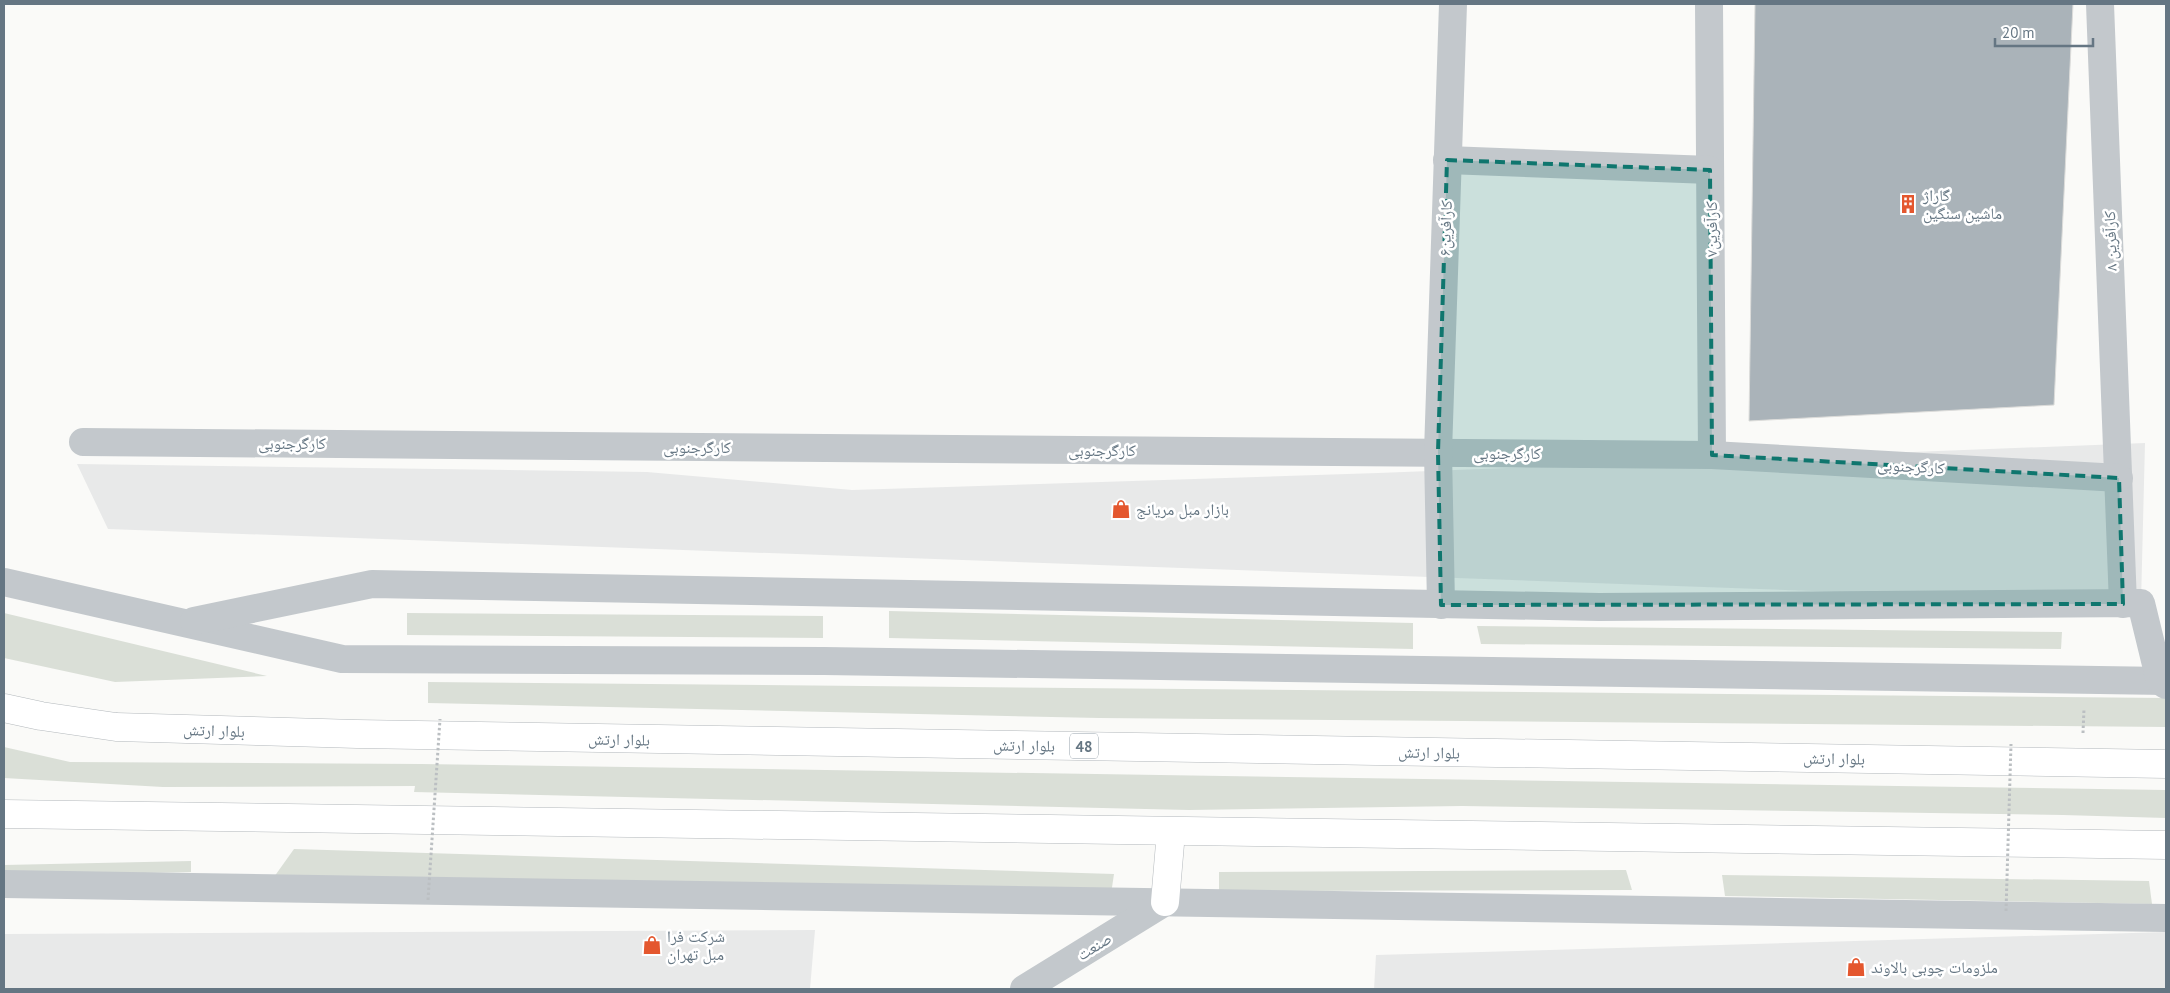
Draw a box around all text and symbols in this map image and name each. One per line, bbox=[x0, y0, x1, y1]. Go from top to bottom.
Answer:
scale bar bbox=[1995, 15, 2092, 47]
text: 20 m bbox=[2002, 23, 2035, 42]
place label: گاراژ ماشین سنگین bbox=[1922, 185, 2002, 224]
building icon: گاراژ ماشین سنگین bbox=[1897, 193, 1919, 215]
street label: کارآفرین۶ bbox=[1434, 199, 1457, 256]
street label: کارآفرین۷ bbox=[1701, 201, 1722, 257]
street label: کارآفرین ۸ bbox=[2099, 210, 2122, 271]
street label: کارگرجنوبی bbox=[258, 433, 326, 454]
street label: کارگرجنوبی bbox=[663, 437, 731, 458]
street label: کارگرجنوبی bbox=[1068, 440, 1136, 461]
street label: کارگرجنوبی bbox=[1473, 443, 1541, 464]
street label: کارگرجنوبی bbox=[1877, 454, 1946, 479]
shop icon: بازار مبل مریانج bbox=[1110, 498, 1132, 520]
place label: بازار مبل مریانج bbox=[1136, 499, 1229, 520]
street label: بلوار ارتش bbox=[183, 719, 245, 742]
street label: بلوار ارتش bbox=[588, 728, 650, 751]
street label: بلوار ارتش bbox=[993, 734, 1055, 757]
road number: 48 bbox=[1070, 734, 1098, 758]
street label: بلوار ارتش bbox=[1398, 741, 1460, 764]
street label: بلوار ارتش bbox=[1803, 747, 1865, 770]
place label: شرکت فرا مبل تهران bbox=[667, 926, 725, 965]
street label: صنعت bbox=[1073, 928, 1115, 964]
shop icon: شرکت فرا مبل تهران bbox=[641, 934, 663, 956]
shop icon: ملزومات چوبی بالاوند bbox=[1845, 956, 1867, 978]
place label: ملزومات چوبی بالاوند bbox=[1871, 957, 1998, 978]

